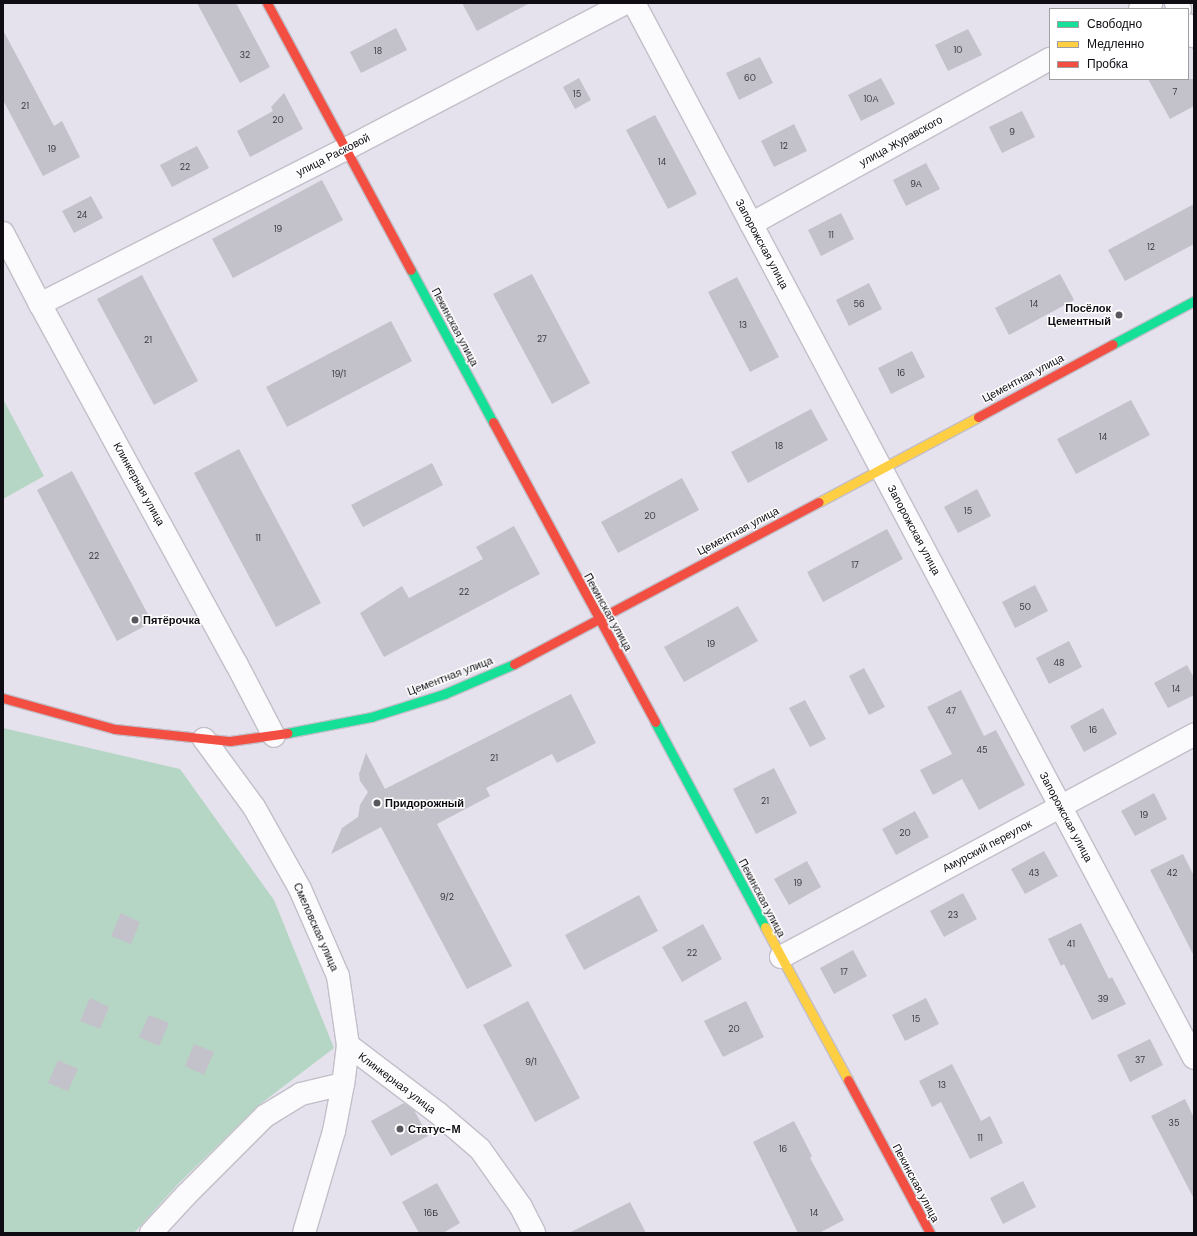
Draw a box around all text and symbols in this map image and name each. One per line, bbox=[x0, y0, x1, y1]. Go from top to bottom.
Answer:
legend bbox=[1049, 8, 1189, 80]
text: Свободно bbox=[1087, 16, 1142, 32]
text: Медленно bbox=[1087, 36, 1144, 52]
house number: 10 bbox=[954, 45, 962, 55]
house number: 18 bbox=[374, 46, 382, 56]
house number: 32 bbox=[240, 50, 250, 60]
text: Пробка bbox=[1087, 56, 1128, 72]
house number: 60 bbox=[744, 73, 756, 83]
house number: 7 bbox=[1173, 87, 1177, 97]
house number: 15 bbox=[573, 89, 581, 99]
house number: 10А bbox=[864, 94, 878, 104]
house number: 21 bbox=[21, 101, 29, 111]
street label: улица Журавского bbox=[857, 113, 945, 169]
house number: 20 bbox=[272, 115, 284, 125]
house number: 9 bbox=[1009, 127, 1015, 137]
street label: улица Расковой bbox=[294, 131, 372, 179]
house number: 12 bbox=[780, 141, 788, 151]
house number: 19 bbox=[48, 144, 56, 154]
house number: 14 bbox=[658, 157, 666, 167]
house number: 22 bbox=[180, 162, 190, 172]
house number: 9А bbox=[910, 179, 922, 189]
street label: Запорожская улица bbox=[733, 197, 791, 291]
house number: 24 bbox=[77, 210, 87, 220]
house number: 19 bbox=[274, 224, 282, 234]
house number: 11 bbox=[828, 230, 834, 240]
house number: 12 bbox=[1147, 242, 1155, 252]
street label: Пекинская улица bbox=[429, 286, 481, 368]
house number: 56 bbox=[853, 299, 865, 309]
house number: 14 bbox=[1030, 299, 1038, 309]
place label: Посёлок Цементный bbox=[1048, 302, 1111, 328]
marker: Посёлок Цементный bbox=[1114, 310, 1124, 320]
house number: 13 bbox=[739, 320, 747, 330]
house number: 27 bbox=[537, 334, 547, 344]
house number: 21 bbox=[144, 335, 152, 345]
street label: Цементная улица bbox=[980, 351, 1066, 405]
house number: 16 bbox=[897, 368, 905, 378]
house number: 19/1 bbox=[332, 369, 346, 379]
house number: 14 bbox=[1099, 432, 1107, 442]
street label: Клинкерная улица bbox=[111, 440, 167, 528]
house number: 18 bbox=[775, 441, 783, 451]
street label: Запорожская улица bbox=[885, 483, 943, 577]
street label: Цементная улица bbox=[695, 504, 781, 558]
house number: 15 bbox=[964, 506, 972, 516]
house number: 20 bbox=[644, 511, 656, 521]
house number: 11 bbox=[255, 533, 261, 543]
house number: 22 bbox=[89, 551, 99, 561]
house number: 17 bbox=[851, 560, 859, 570]
street label: Пекинская улица bbox=[581, 571, 635, 653]
house number: 22 bbox=[459, 587, 469, 597]
house number: 50 bbox=[1019, 602, 1031, 612]
place label: Пятёрочка bbox=[143, 613, 200, 627]
marker: Пятёрочка bbox=[130, 615, 140, 625]
house number: 19 bbox=[707, 639, 715, 649]
street label: Цементная улица bbox=[405, 654, 495, 698]
house number: 48 bbox=[1054, 658, 1064, 668]
house number: 14 bbox=[1172, 684, 1180, 694]
house number: 47 bbox=[946, 706, 956, 716]
house number: 16 bbox=[1089, 725, 1097, 735]
house number: 45 bbox=[977, 745, 987, 755]
house number: 21 bbox=[490, 753, 498, 763]
street label: Запорожская улица bbox=[1037, 770, 1095, 864]
place label: Придорожный bbox=[385, 796, 464, 810]
house number: 21 bbox=[761, 796, 769, 806]
marker: Придорожный bbox=[372, 798, 382, 808]
house number: 19 bbox=[1140, 810, 1148, 820]
street label: Амурский переулок bbox=[940, 817, 1034, 875]
house number: 20 bbox=[899, 828, 911, 838]
street label: Пекинская улица bbox=[736, 857, 788, 939]
house number: 43 bbox=[1029, 868, 1039, 878]
house number: 42 bbox=[1167, 868, 1177, 878]
house number: 19 bbox=[794, 878, 802, 888]
street label: Смеловская улица bbox=[291, 881, 341, 973]
house number: 9/2 bbox=[440, 892, 454, 902]
house number: 23 bbox=[948, 910, 958, 920]
house number: 41 bbox=[1067, 939, 1075, 949]
house number: 22 bbox=[687, 948, 697, 958]
house number: 17 bbox=[840, 967, 848, 977]
house number: 39 bbox=[1098, 994, 1108, 1004]
house number: 15 bbox=[912, 1014, 920, 1024]
house number: 20 bbox=[728, 1024, 740, 1034]
street label: Клинкерная улица bbox=[356, 1050, 438, 1116]
house number: 37 bbox=[1135, 1055, 1145, 1065]
house number: 9/1 bbox=[525, 1057, 537, 1067]
house number: 13 bbox=[938, 1080, 946, 1090]
house number: 35 bbox=[1169, 1118, 1179, 1128]
place label: Статус-М bbox=[408, 1122, 461, 1136]
marker: Статус-М bbox=[395, 1124, 405, 1134]
house number: 11 bbox=[977, 1133, 983, 1143]
street label: Пекинская улица bbox=[890, 1142, 942, 1224]
house number: 16 bbox=[779, 1144, 787, 1154]
house number: 16Б bbox=[424, 1208, 438, 1218]
house number: 14 bbox=[810, 1208, 818, 1218]

